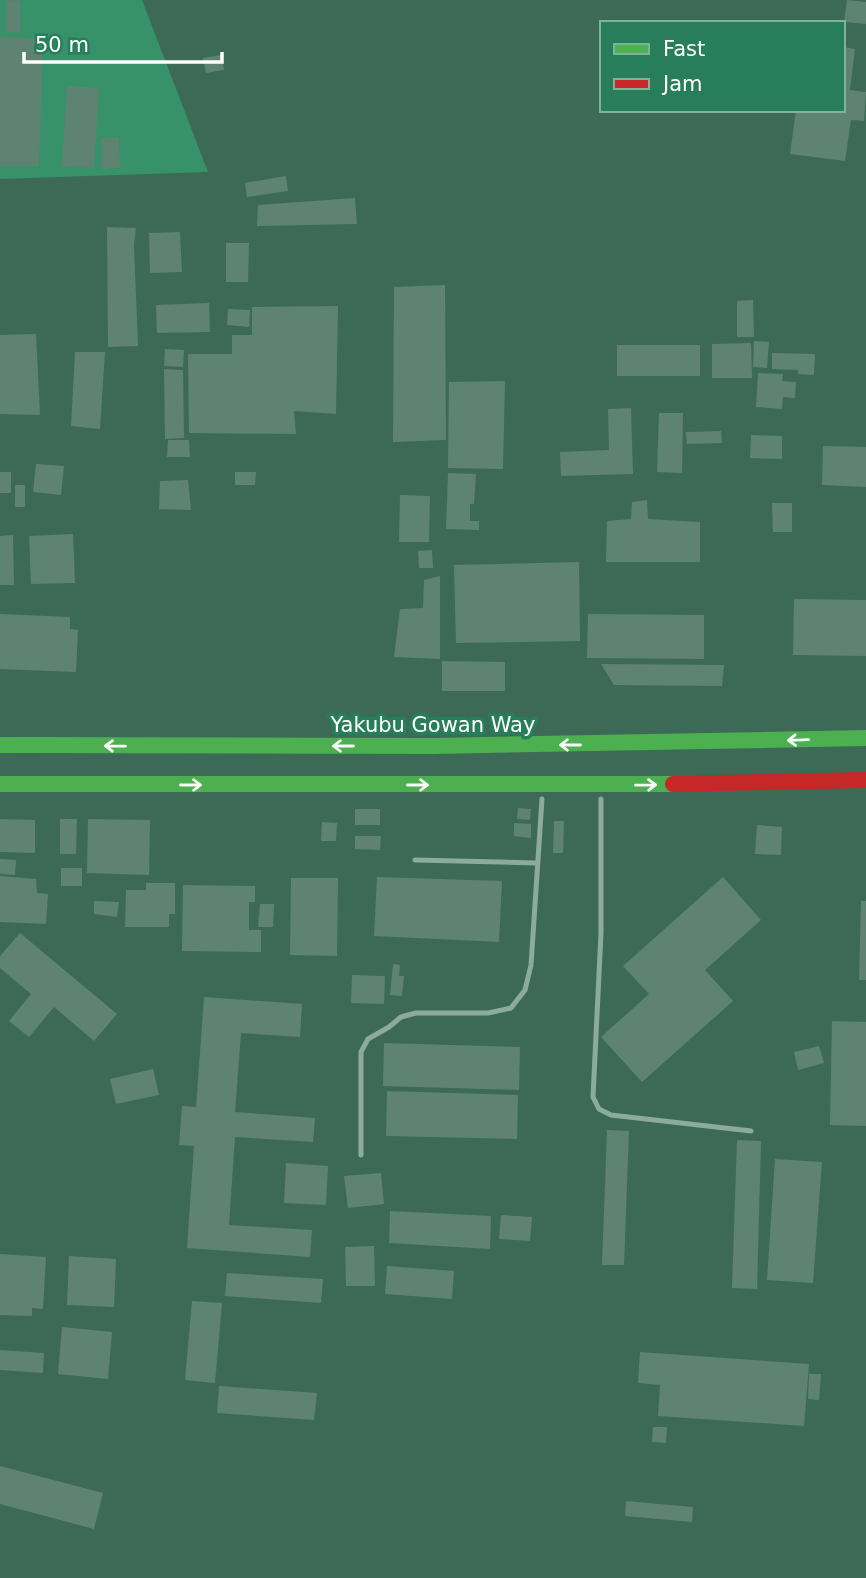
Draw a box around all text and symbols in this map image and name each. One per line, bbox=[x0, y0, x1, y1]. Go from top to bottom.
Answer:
scale bar bbox=[24, 21, 222, 65]
legend bbox=[600, 21, 845, 112]
text: 50 m bbox=[35, 33, 89, 57]
text: Fast bbox=[663, 37, 705, 61]
text: Jam bbox=[661, 72, 703, 96]
street label: Yakubu Gowan Way bbox=[330, 713, 535, 737]
one-way arrow bbox=[787, 733, 810, 747]
one-way arrow bbox=[559, 738, 582, 752]
one-way arrow bbox=[104, 739, 127, 753]
one-way arrow bbox=[332, 739, 355, 753]
one-way arrow bbox=[179, 778, 202, 792]
one-way arrow bbox=[406, 778, 429, 792]
one-way arrow bbox=[634, 778, 657, 792]

